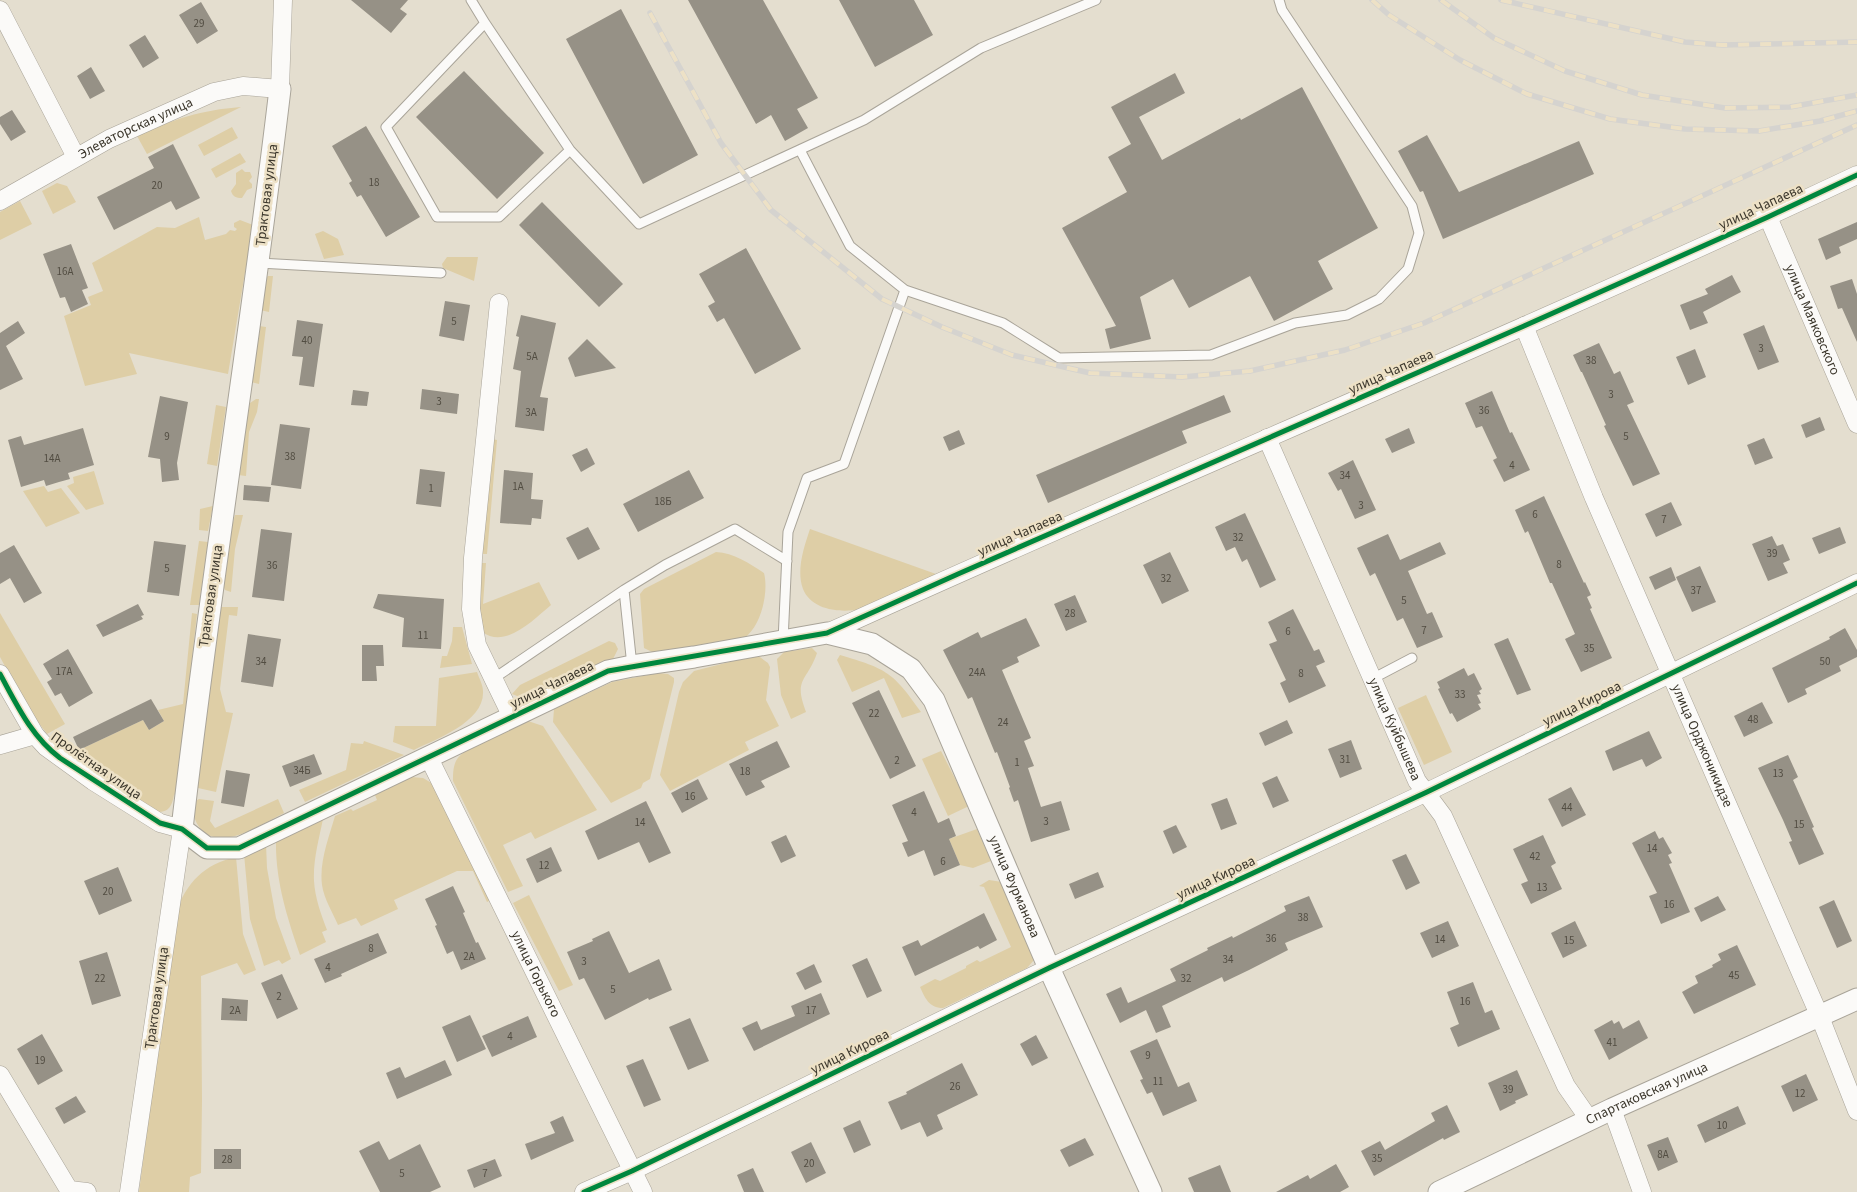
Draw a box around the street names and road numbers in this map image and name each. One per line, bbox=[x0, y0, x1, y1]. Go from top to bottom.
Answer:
street label: Элеваторская улица bbox=[75, 93, 196, 164]
street label: Трактовая улица bbox=[251, 143, 283, 247]
street label: улица Чапаева bbox=[1716, 179, 1806, 235]
street label: улица Маяковского bbox=[1780, 261, 1845, 378]
street label: улица Чапаева bbox=[1345, 344, 1437, 400]
street label: улица Чапаева bbox=[974, 506, 1066, 562]
street label: Трактовая улица bbox=[194, 544, 228, 648]
street label: улица Чапаева bbox=[507, 656, 597, 714]
street label: улица Куйбышева bbox=[1363, 675, 1426, 784]
street label: улица Кирова bbox=[1539, 676, 1625, 732]
street label: улица Орджоникидзе bbox=[1666, 681, 1738, 811]
street label: Пролётная улица bbox=[47, 727, 145, 805]
street label: улица Фурманова bbox=[983, 832, 1045, 941]
street label: улица Кирова bbox=[1173, 851, 1259, 905]
street label: улица Горького bbox=[506, 927, 565, 1021]
street label: Трактовая улица bbox=[140, 946, 174, 1050]
street label: улица Кирова bbox=[807, 1024, 893, 1080]
street label: Спартаковская улица bbox=[1583, 1057, 1711, 1130]

